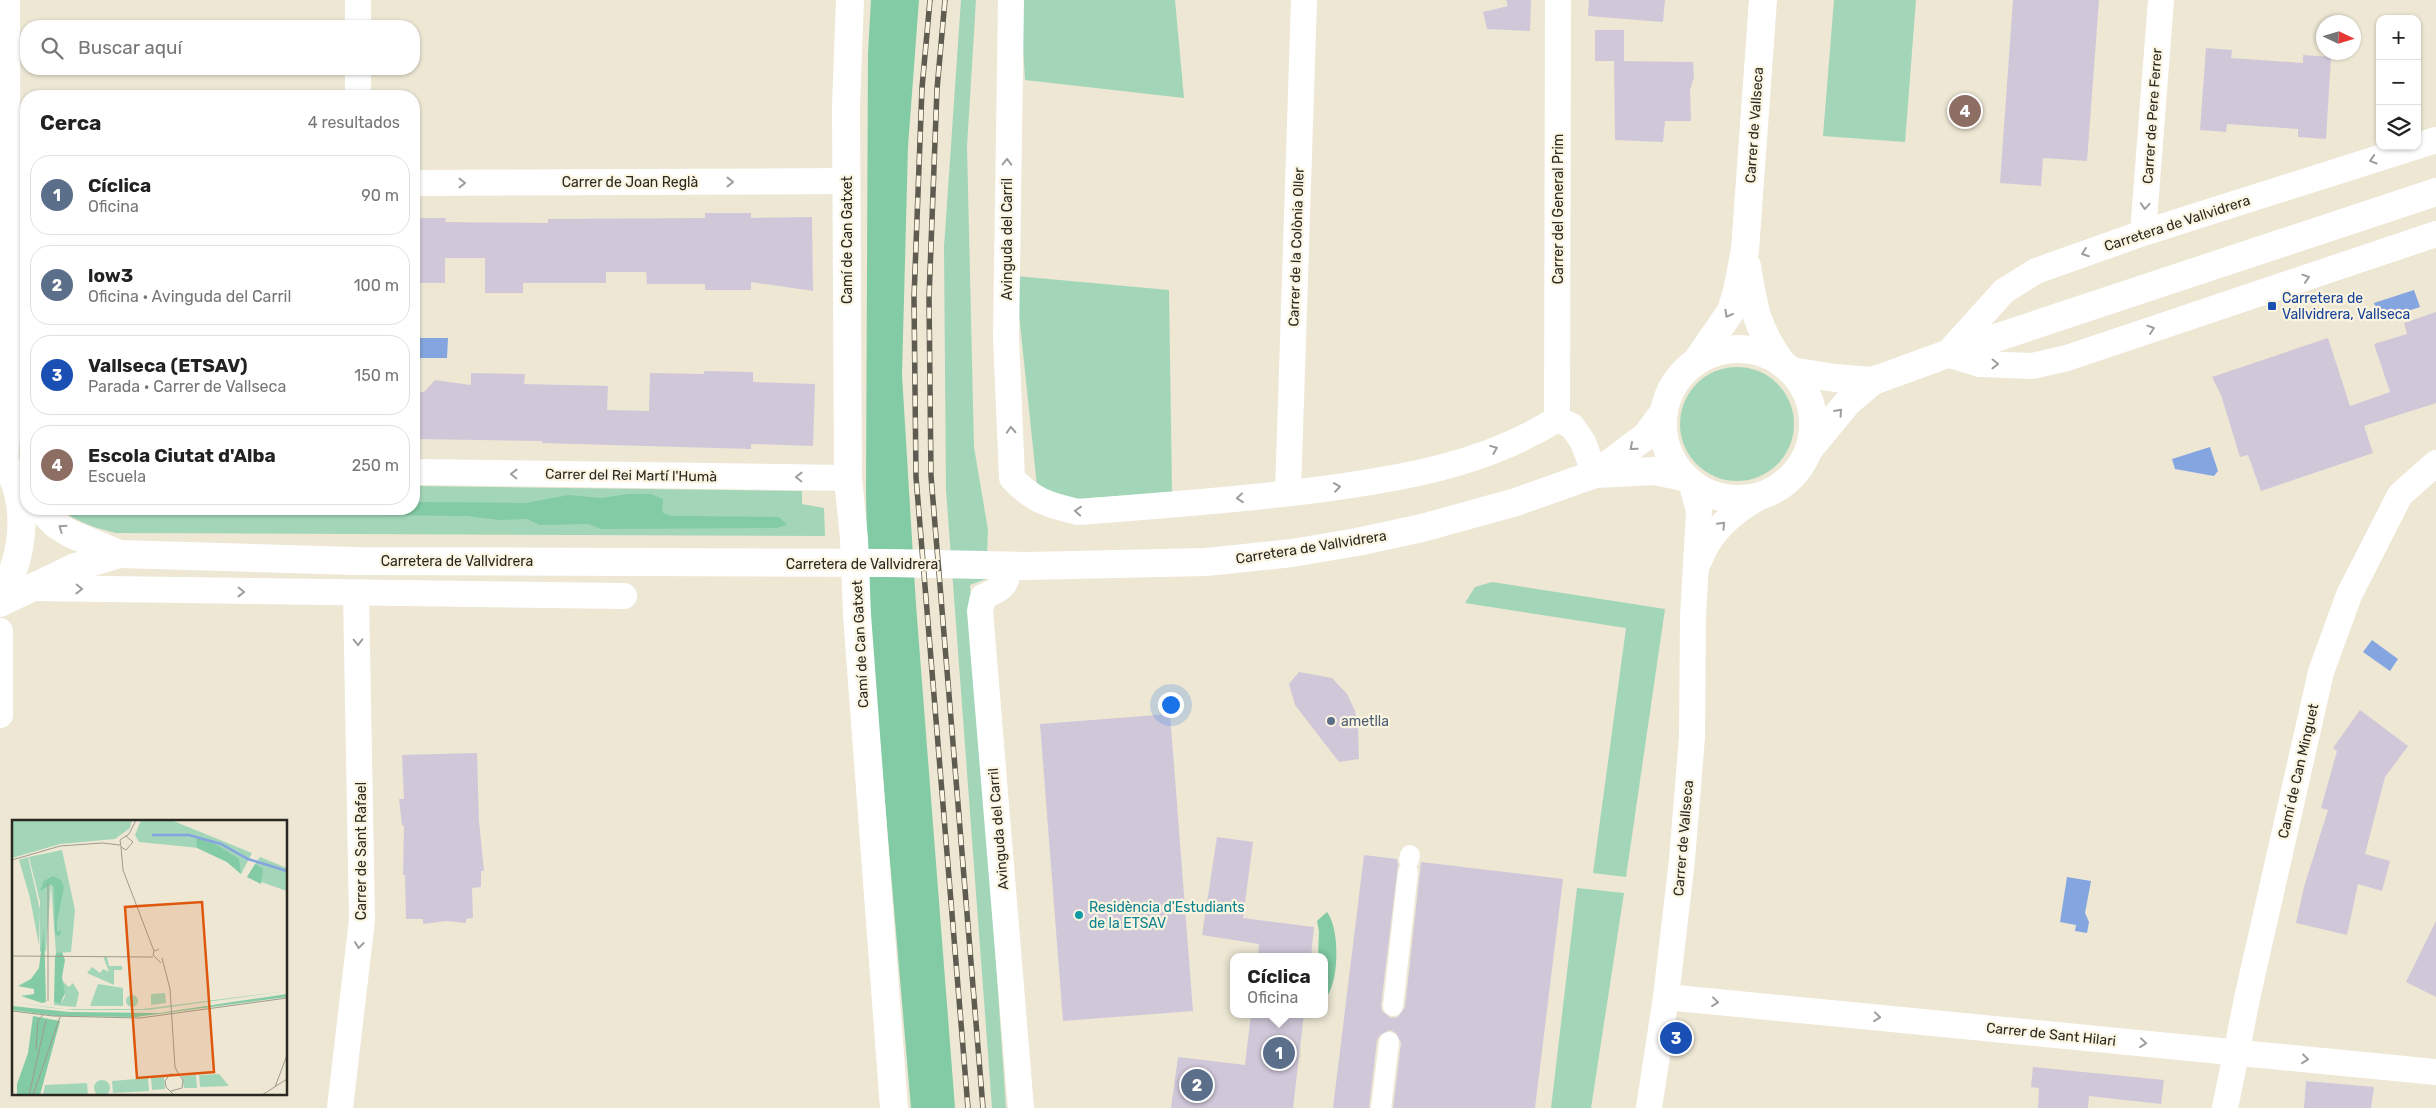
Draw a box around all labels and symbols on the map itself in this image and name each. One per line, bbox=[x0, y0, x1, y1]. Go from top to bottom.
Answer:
north arrow bbox=[2316, 15, 2361, 60]
street label: Carrer de Pere Ferrer bbox=[2139, 47, 2166, 185]
street label: Carrer de Vallseca bbox=[1742, 66, 1767, 184]
pin: 4 bbox=[1949, 92, 1981, 130]
street label: Carrer del General Prim bbox=[1550, 134, 1567, 284]
one-way arrow bbox=[2369, 155, 2377, 165]
one-way arrow bbox=[1002, 158, 1013, 166]
street label: Carrer de la Colònia Oller bbox=[1285, 166, 1308, 327]
street label: Carrer de Joan Reglà bbox=[562, 174, 698, 191]
street label: Camí de Can Gatxet bbox=[839, 175, 856, 304]
one-way arrow bbox=[726, 177, 734, 187]
one-way arrow bbox=[459, 178, 467, 188]
street label: Avinguda del Carril bbox=[999, 178, 1016, 300]
street label: Carretera de Vallvidrera bbox=[2102, 192, 2252, 255]
one-way arrow bbox=[2140, 202, 2151, 210]
one-way arrow bbox=[2081, 247, 2090, 257]
one-way arrow bbox=[2301, 273, 2309, 283]
place label: Carretera de Vallvidrera, Vallseca bbox=[2282, 290, 2410, 323]
marker: Carretera de Vallvidrera, Vallseca bbox=[2266, 300, 2278, 312]
one-way arrow bbox=[1724, 308, 1734, 317]
one-way arrow bbox=[2147, 325, 2155, 335]
one-way arrow bbox=[1991, 359, 1999, 369]
one-way arrow bbox=[1833, 408, 1842, 417]
one-way arrow bbox=[1005, 425, 1016, 433]
one-way arrow bbox=[1629, 441, 1638, 450]
one-way arrow bbox=[1489, 445, 1498, 456]
street label: Carrer del Rei Martí l'Humà bbox=[545, 465, 717, 486]
one-way arrow bbox=[510, 469, 518, 479]
one-way arrow bbox=[795, 472, 802, 482]
one-way arrow bbox=[1333, 482, 1341, 493]
one-way arrow bbox=[1235, 492, 1243, 503]
one-way arrow bbox=[1074, 505, 1082, 516]
one-way arrow bbox=[1716, 522, 1725, 531]
one-way arrow bbox=[58, 525, 67, 534]
street label: Carretera de Vallvidrera bbox=[1234, 527, 1388, 568]
street label: Carretera de Vallvidrera bbox=[381, 553, 533, 570]
street label: Carretera de Vallvidrera bbox=[786, 556, 938, 573]
street label: Camí de Can Gatxet bbox=[849, 579, 872, 708]
one-way arrow bbox=[76, 584, 83, 594]
one-way arrow bbox=[238, 587, 246, 597]
one-way arrow bbox=[353, 639, 363, 647]
your location bbox=[1158, 692, 1184, 718]
street label: Camí de Can Minguet bbox=[2275, 701, 2322, 840]
place label: ametlla bbox=[1341, 713, 1389, 730]
marker: ametlla bbox=[1325, 715, 1337, 727]
street label: Avinguda del Carril bbox=[985, 767, 1012, 891]
street label: Carrer de Vallseca bbox=[1670, 779, 1697, 897]
street label: Carrer de Sant Rafael bbox=[353, 782, 370, 920]
inset map bbox=[12, 820, 288, 1096]
place label: Residència d'Estudiants de la ETSAV bbox=[1089, 899, 1245, 932]
marker: Residència d'Estudiants de la ETSAV bbox=[1073, 909, 1085, 921]
one-way arrow bbox=[354, 941, 365, 949]
one-way arrow bbox=[1711, 996, 1719, 1007]
one-way arrow bbox=[1873, 1012, 1881, 1023]
pin: 3 bbox=[1660, 1019, 1692, 1057]
street label: Carrer de Sant Hilari bbox=[1985, 1019, 2117, 1050]
pin: 1 bbox=[1263, 1034, 1295, 1072]
one-way arrow bbox=[2139, 1037, 2147, 1048]
one-way arrow bbox=[2301, 1053, 2309, 1064]
pin: 2 bbox=[1181, 1066, 1213, 1104]

